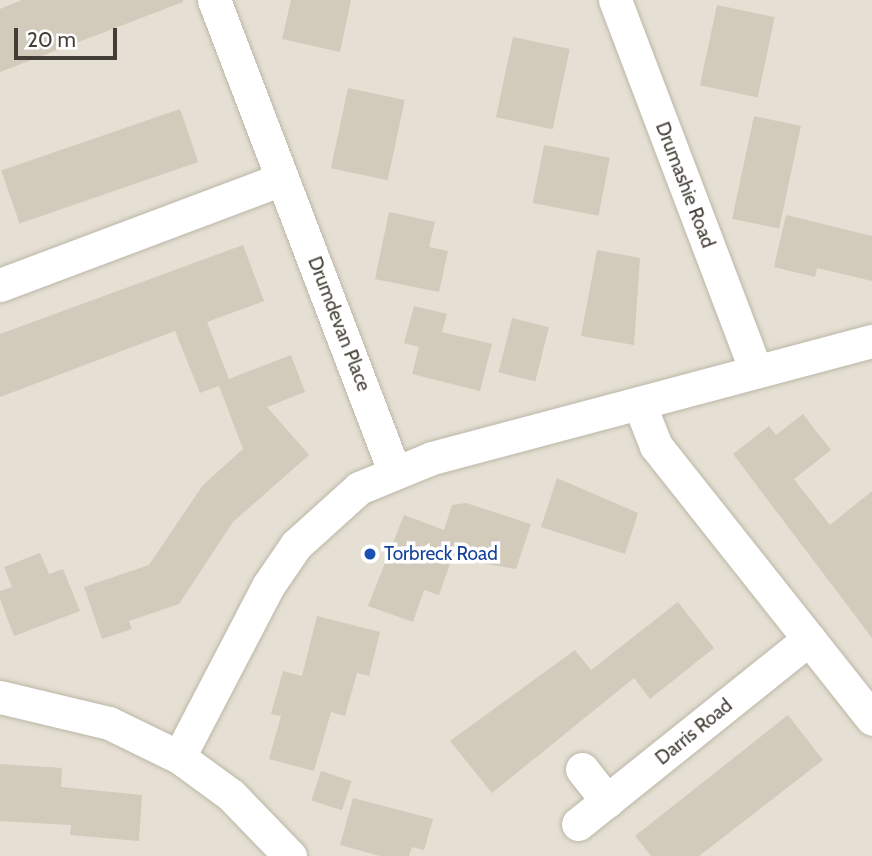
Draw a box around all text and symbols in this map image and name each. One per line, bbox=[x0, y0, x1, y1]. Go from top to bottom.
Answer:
scale bar bbox=[18, 14, 121, 58]
text: 20 m bbox=[27, 27, 76, 52]
street label: Drumashie Road bbox=[651, 119, 719, 251]
street label: Drumdevan Place bbox=[303, 253, 375, 395]
place label: Torbreck Road bbox=[384, 543, 498, 565]
marker: Torbreck Road bbox=[362, 546, 378, 562]
street label: Darris Road bbox=[651, 694, 737, 770]

